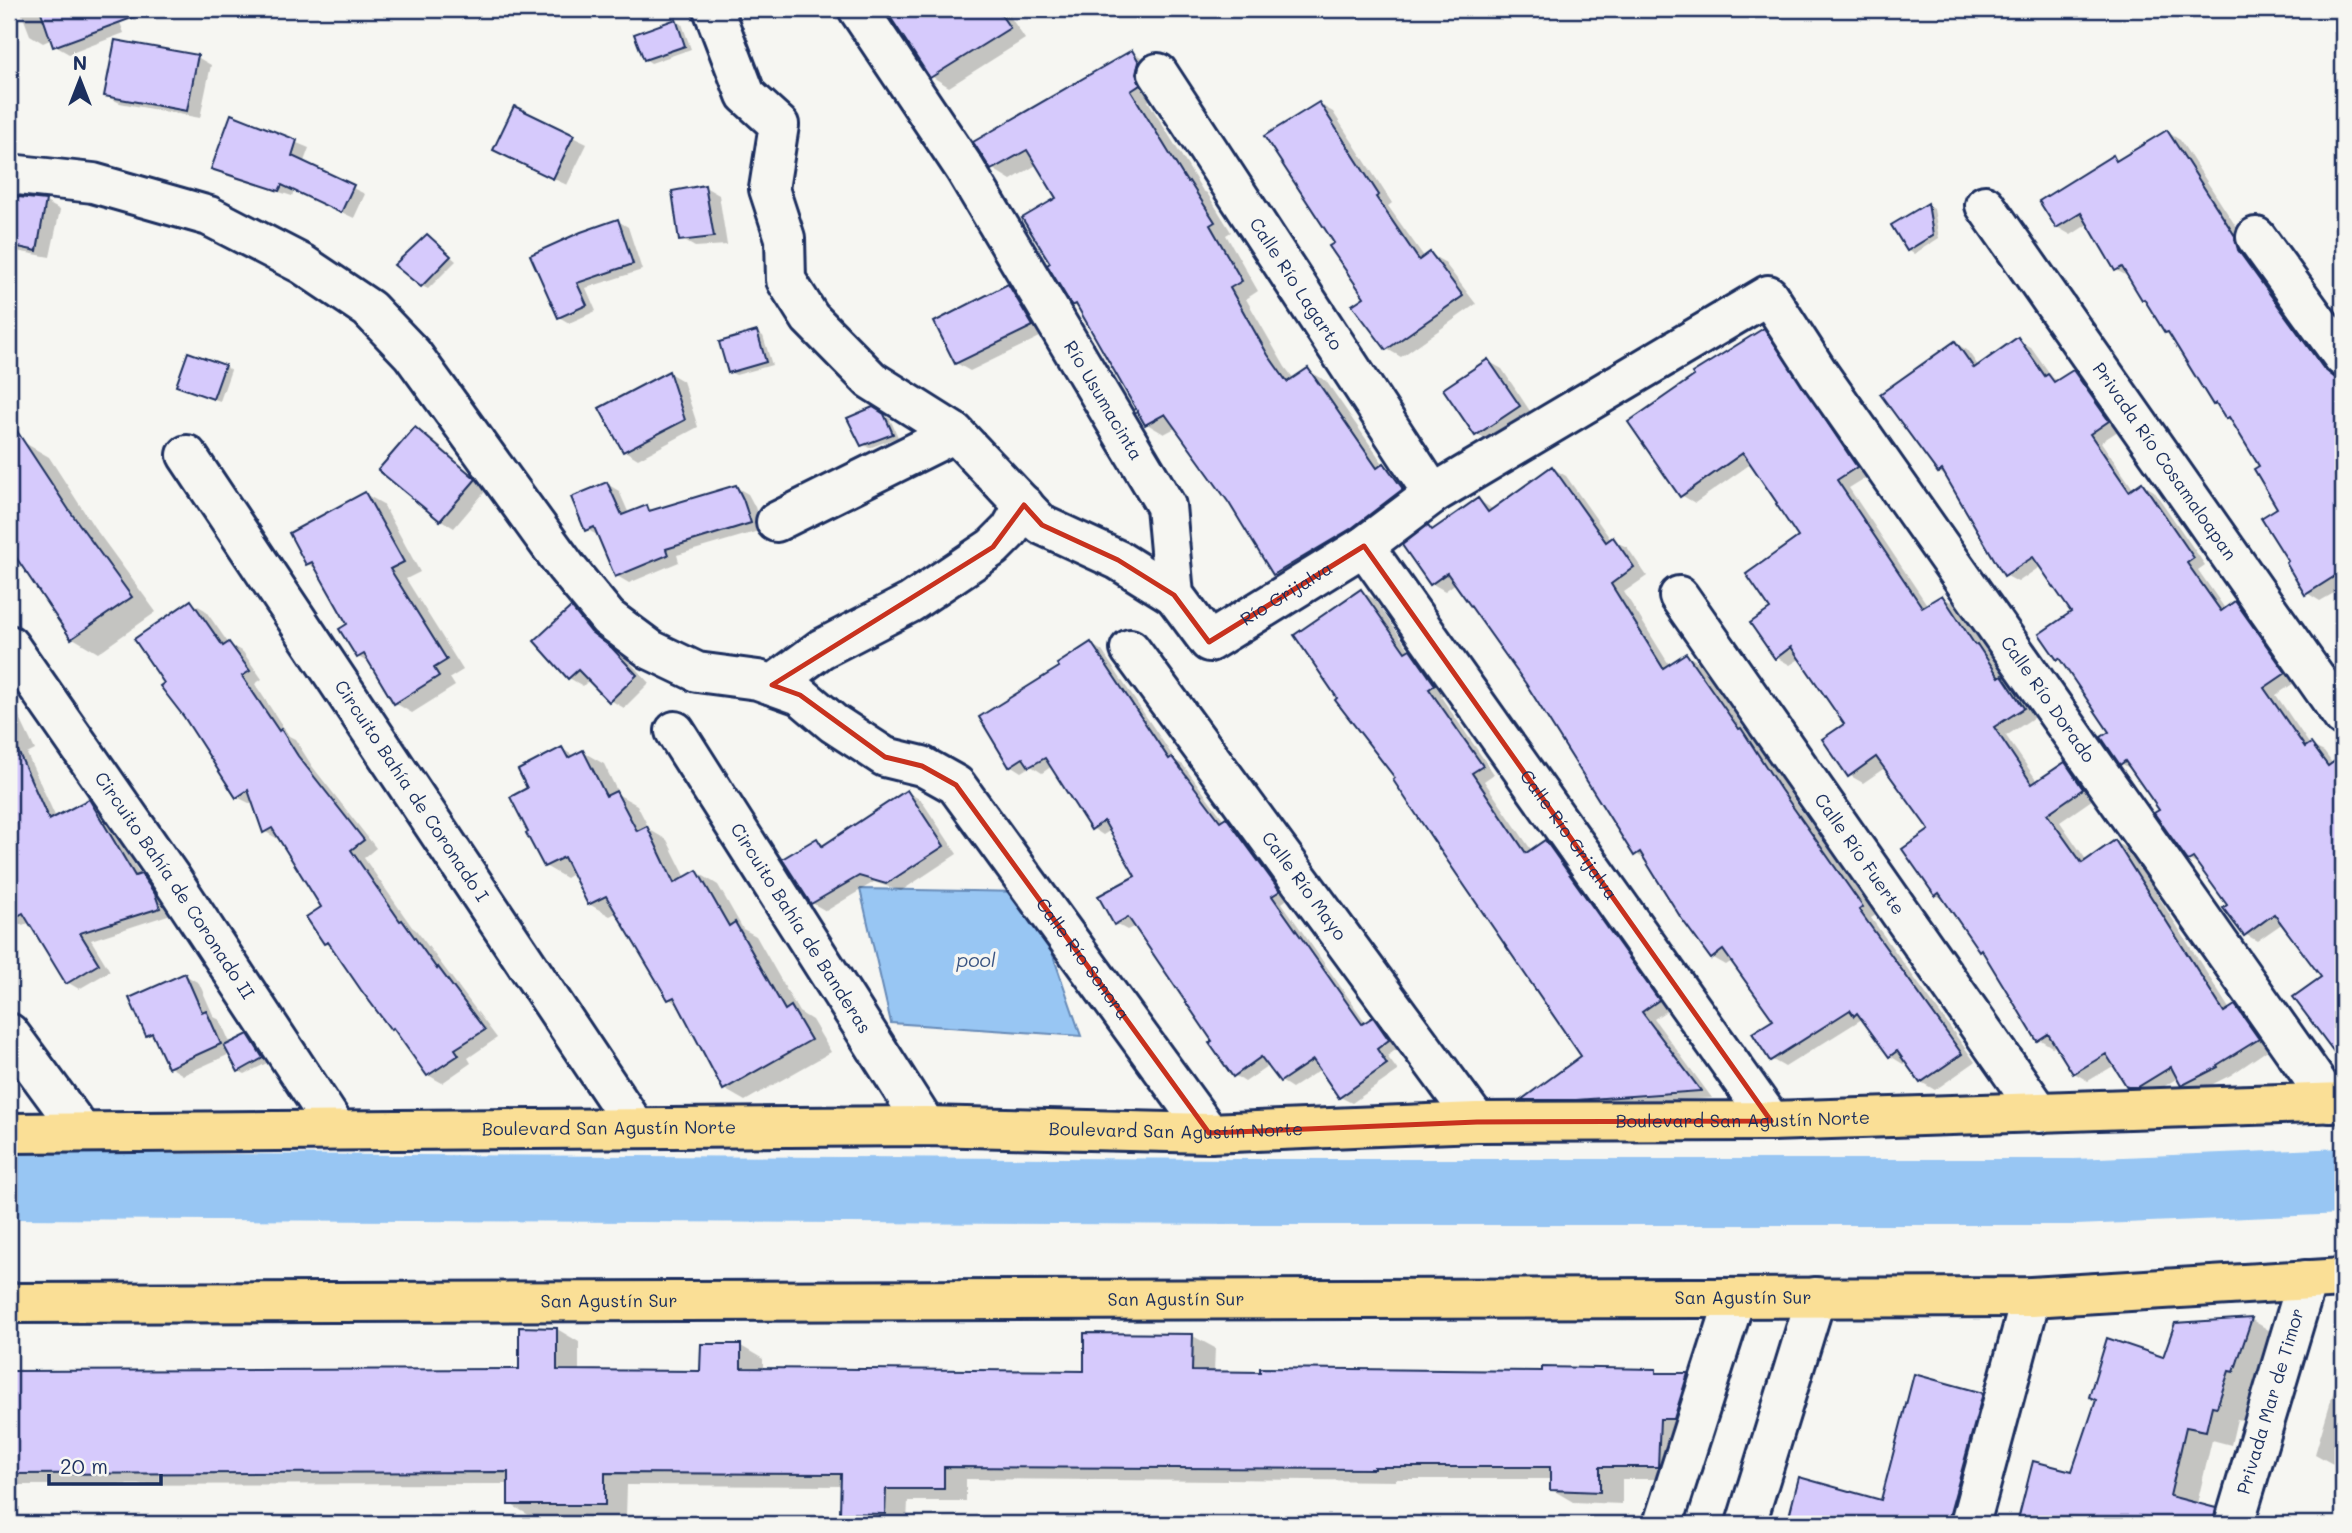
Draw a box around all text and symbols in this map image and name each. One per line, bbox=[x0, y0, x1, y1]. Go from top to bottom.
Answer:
north arrow bbox=[46, 46, 116, 116]
text: N bbox=[73, 50, 87, 75]
street label: Calle Río Lagarto bbox=[1245, 213, 1349, 355]
street label: Río Usumacinta bbox=[1059, 336, 1149, 464]
street label: Privada Río Cosamaloapan bbox=[2088, 357, 2243, 565]
street label: Río Grijalva bbox=[1235, 556, 1337, 631]
street label: Calle Río Dorado bbox=[1996, 631, 2101, 767]
street label: Circuito Bahía de Coronado I bbox=[329, 675, 495, 906]
street label: Calle Río Grijalva bbox=[1515, 765, 1624, 904]
street label: Circuito Bahía de Coronado II bbox=[90, 767, 261, 1004]
street label: Calle Río Fuerte bbox=[1809, 788, 1911, 919]
street label: Circuito Bahía de Banderas bbox=[725, 818, 877, 1038]
street label: Calle Río Mayo bbox=[1257, 826, 1353, 945]
street label: Calle Río Sonora bbox=[1031, 893, 1136, 1024]
water label: pool bbox=[955, 947, 996, 972]
street label: Boulevard San Agustín Norte bbox=[1615, 1105, 1870, 1133]
street label: Boulevard San Agustín Norte bbox=[482, 1114, 736, 1140]
street label: Boulevard San Agustín Norte bbox=[1048, 1116, 1304, 1144]
street label: San Agustín Sur bbox=[1674, 1285, 1812, 1309]
street label: San Agustín Sur bbox=[1107, 1286, 1245, 1311]
street label: San Agustín Sur bbox=[540, 1288, 678, 1312]
street label: Privada Mar de Timor bbox=[2231, 1305, 2309, 1497]
scale bar bbox=[49, 1442, 161, 1486]
text: 20 m bbox=[60, 1452, 108, 1479]

